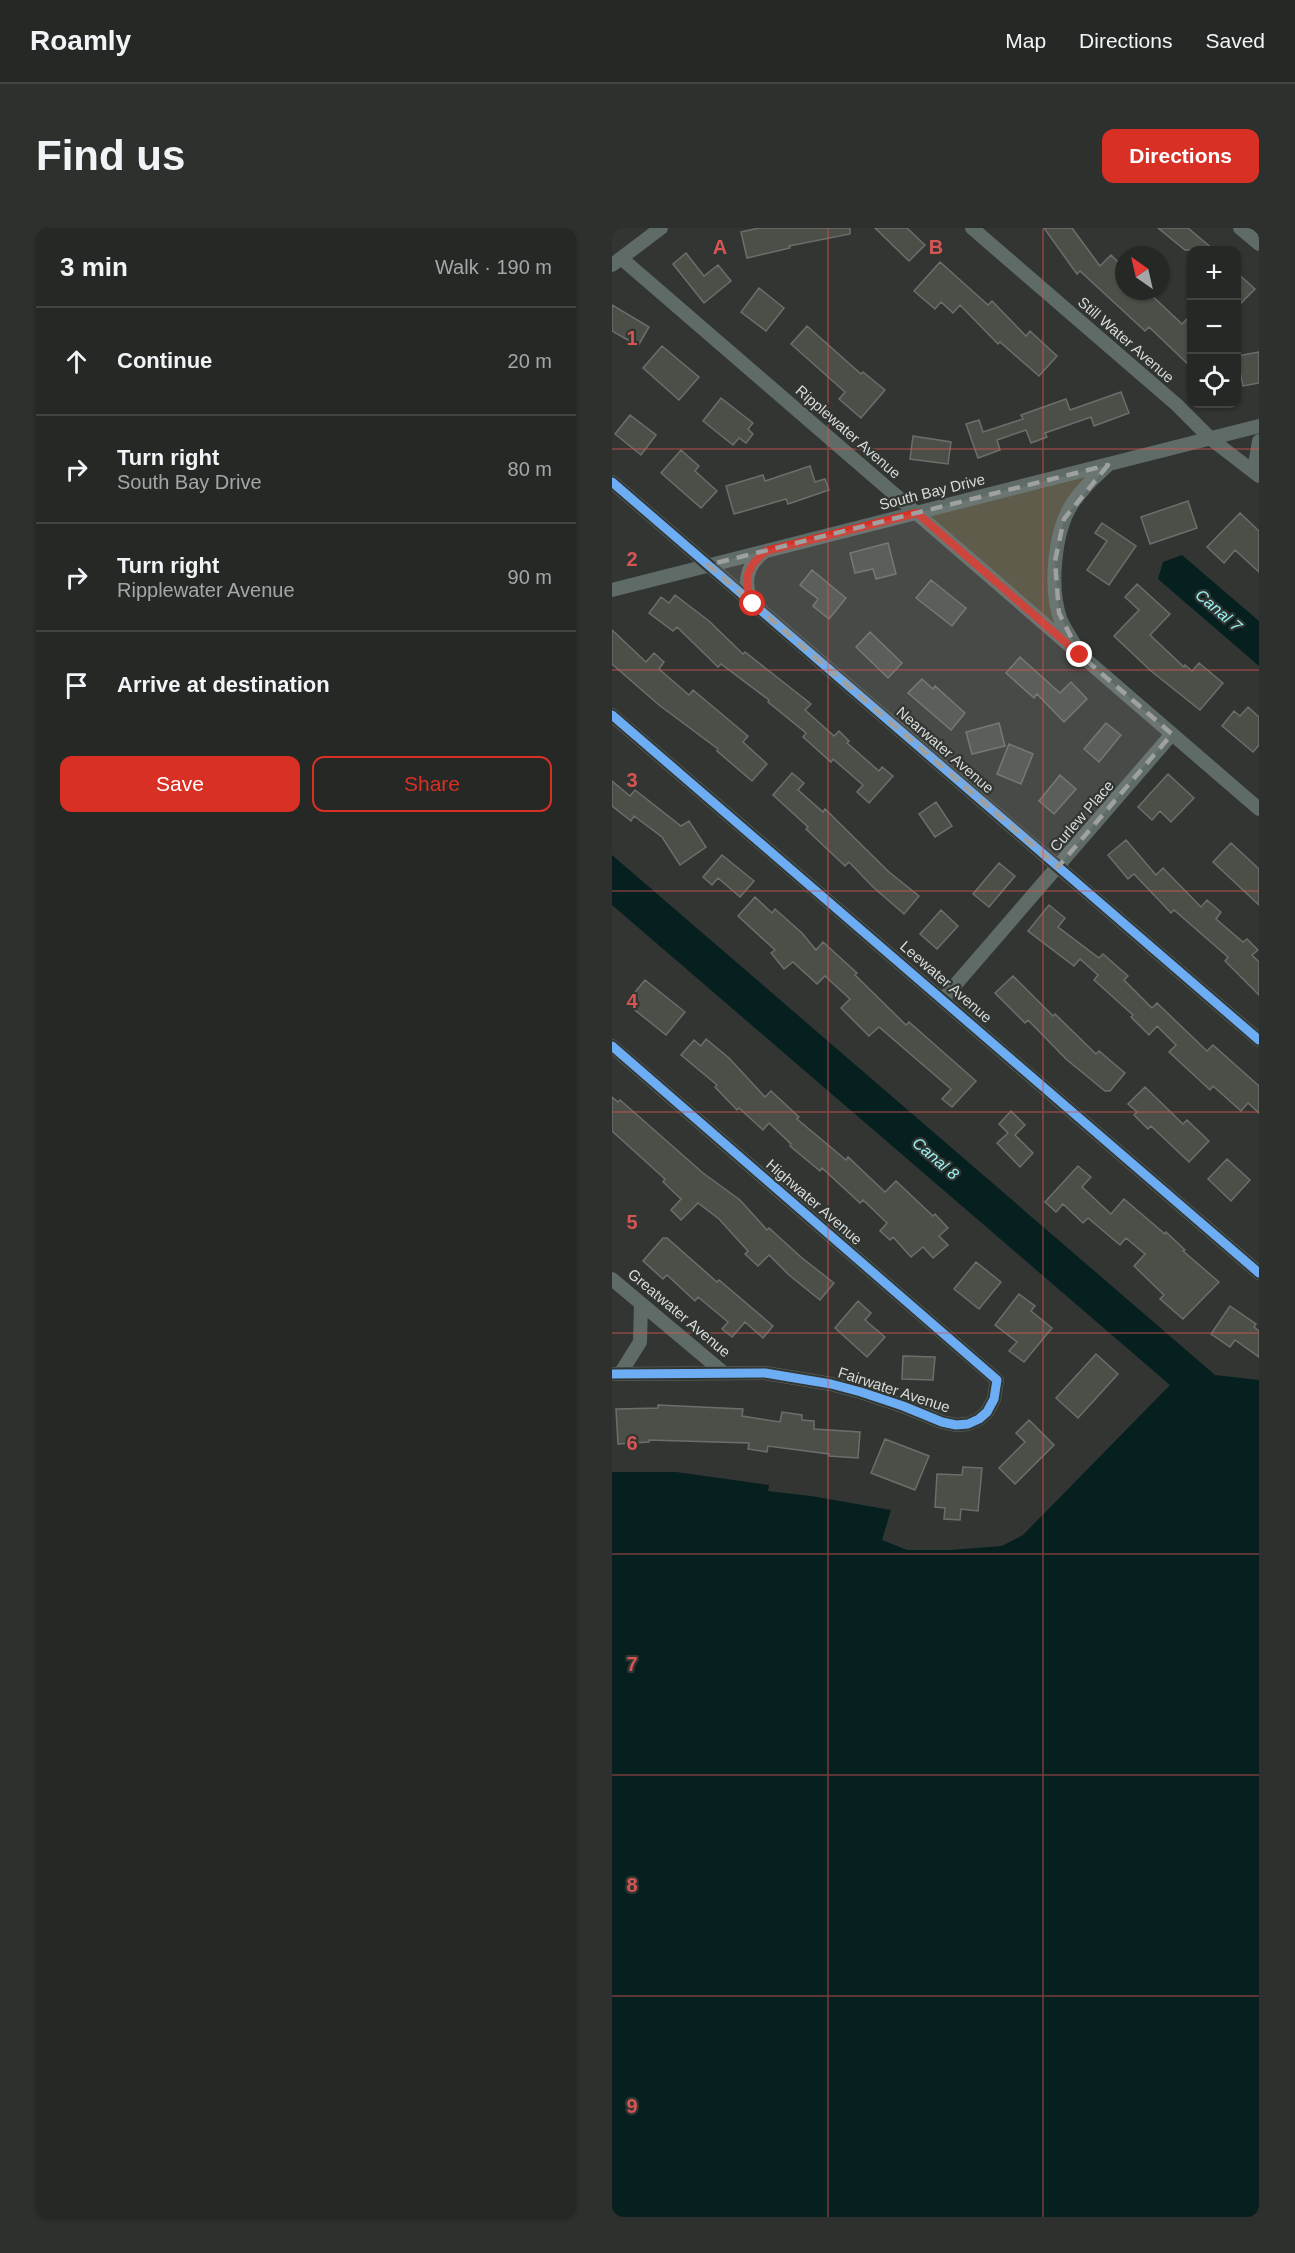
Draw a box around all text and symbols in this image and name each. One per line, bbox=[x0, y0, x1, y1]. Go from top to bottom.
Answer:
text: Roamly bbox=[30, 25, 131, 56]
text: Map bbox=[1005, 29, 1046, 52]
text: Directions bbox=[1079, 29, 1172, 52]
text: Saved bbox=[1205, 29, 1265, 52]
button: Directions bbox=[1102, 129, 1259, 183]
text: Find us bbox=[36, 132, 185, 179]
text: A bbox=[713, 236, 727, 258]
text: B bbox=[929, 236, 943, 258]
north arrow bbox=[1115, 246, 1169, 300]
map controls bbox=[1187, 246, 1241, 408]
button: + bbox=[1187, 246, 1241, 300]
text: 3 min bbox=[60, 252, 128, 282]
text: Walk · 190 m bbox=[435, 256, 552, 278]
street label: Still Water Avenue bbox=[1075, 293, 1178, 386]
button: − bbox=[1187, 300, 1241, 354]
text: 1 bbox=[626, 327, 638, 349]
icon: ahead bbox=[60, 345, 93, 378]
text: Continue bbox=[117, 348, 212, 373]
text: 20 m bbox=[508, 350, 552, 372]
button: locate bbox=[1187, 354, 1241, 408]
street label: Ripplewater Avenue bbox=[793, 382, 904, 482]
text: Turn right bbox=[117, 445, 219, 470]
icon: right bbox=[60, 453, 93, 486]
text: 80 m bbox=[508, 458, 552, 480]
street label: South Bay Drive bbox=[877, 470, 987, 513]
text: South Bay Drive bbox=[117, 471, 262, 493]
text: 2 bbox=[626, 548, 638, 570]
text: Turn right bbox=[117, 553, 219, 578]
icon: right bbox=[60, 561, 93, 594]
text: 90 m bbox=[508, 566, 552, 588]
text: Ripplewater Avenue bbox=[117, 579, 295, 601]
water label: Canal 7 bbox=[1192, 586, 1246, 636]
route start bbox=[739, 590, 765, 616]
route end bbox=[1066, 641, 1092, 667]
icon: arrive bbox=[60, 669, 93, 702]
text: Arrive at destination bbox=[117, 672, 330, 697]
street label: Nearwater Avenue bbox=[893, 703, 997, 796]
button: Save bbox=[60, 756, 300, 812]
button: Share bbox=[312, 756, 552, 812]
text: 3 bbox=[626, 769, 638, 791]
street label: Curlew Place bbox=[1046, 777, 1117, 855]
street label: Leewater Avenue bbox=[897, 937, 996, 1026]
text: 4 bbox=[626, 990, 638, 1012]
water label: Canal 8 bbox=[909, 1134, 962, 1183]
street label: Highwater Avenue bbox=[763, 1155, 866, 1248]
text: 5 bbox=[626, 1211, 638, 1233]
street label: Greatwater Avenue bbox=[625, 1265, 734, 1360]
street label: Fairwater Avenue bbox=[836, 1363, 952, 1416]
text: 6 bbox=[626, 1432, 638, 1454]
text: 7 bbox=[626, 1653, 638, 1675]
text: 8 bbox=[626, 1874, 638, 1896]
text: 9 bbox=[626, 2095, 638, 2117]

